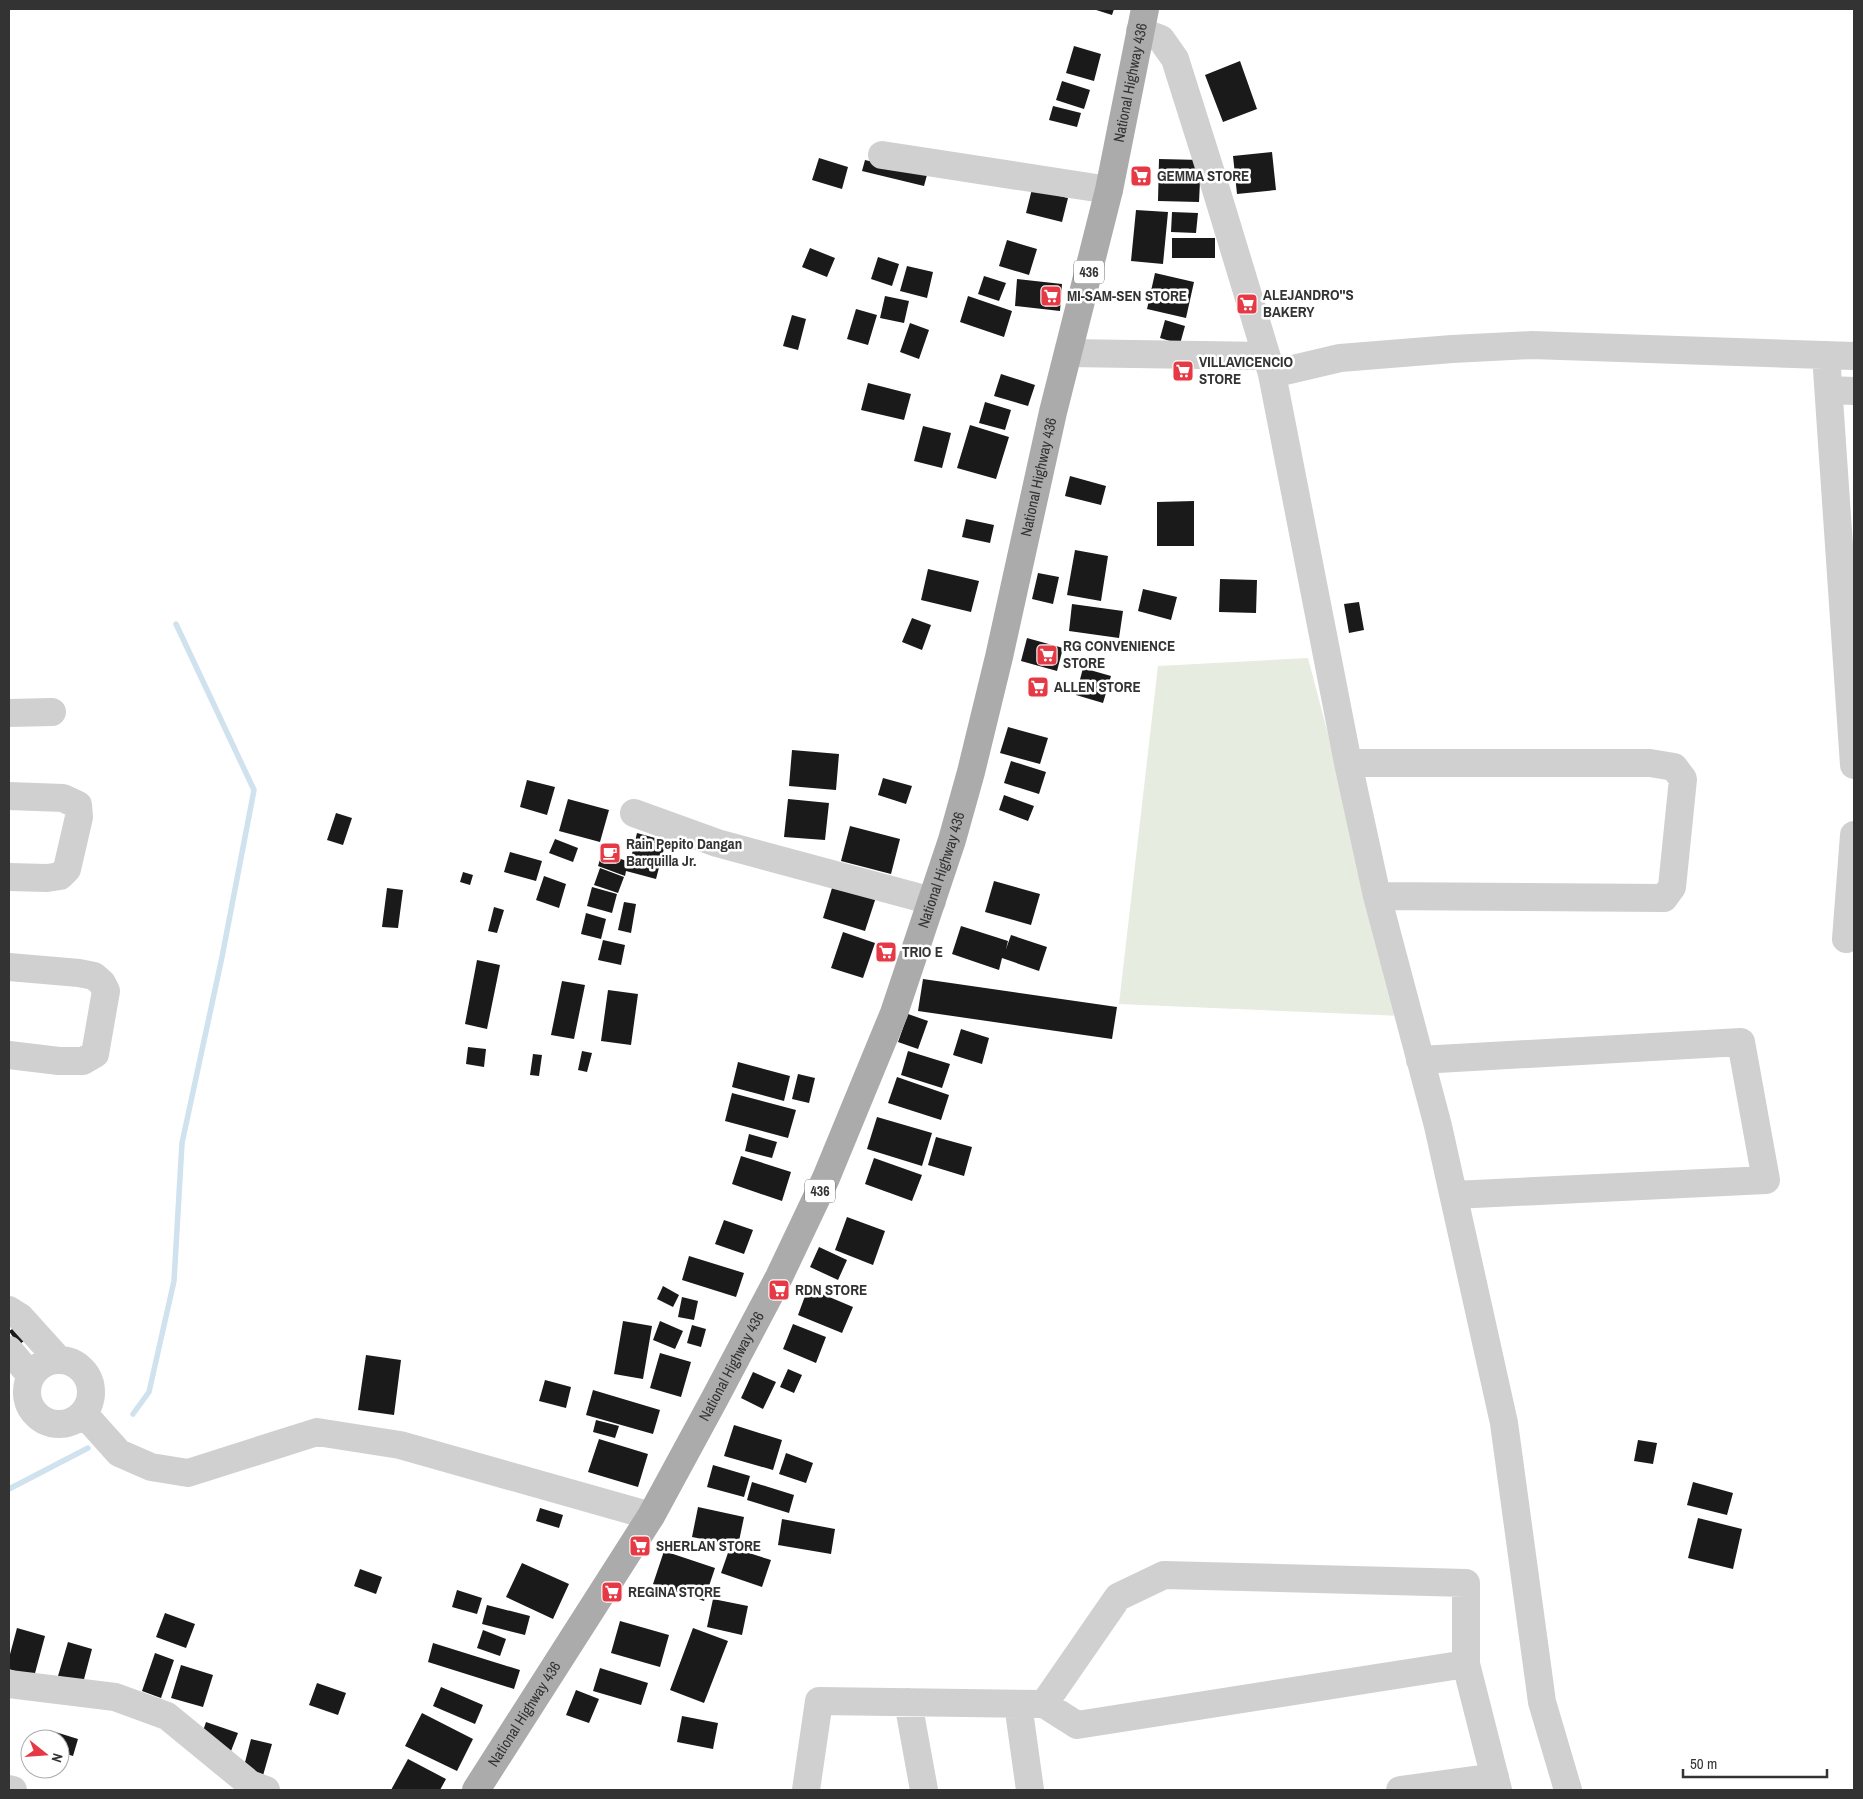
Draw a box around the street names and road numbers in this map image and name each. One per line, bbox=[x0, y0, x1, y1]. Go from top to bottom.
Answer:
street label: National Highway 436 bbox=[1108, 21, 1152, 144]
road number: 436 bbox=[1074, 260, 1104, 284]
street label: National Highway 436 bbox=[1015, 415, 1061, 538]
street label: National Highway 436 bbox=[912, 809, 969, 931]
road number: 436 bbox=[805, 1180, 835, 1202]
street label: National Highway 436 bbox=[693, 1308, 769, 1425]
street label: National Highway 436 bbox=[483, 1657, 566, 1771]

